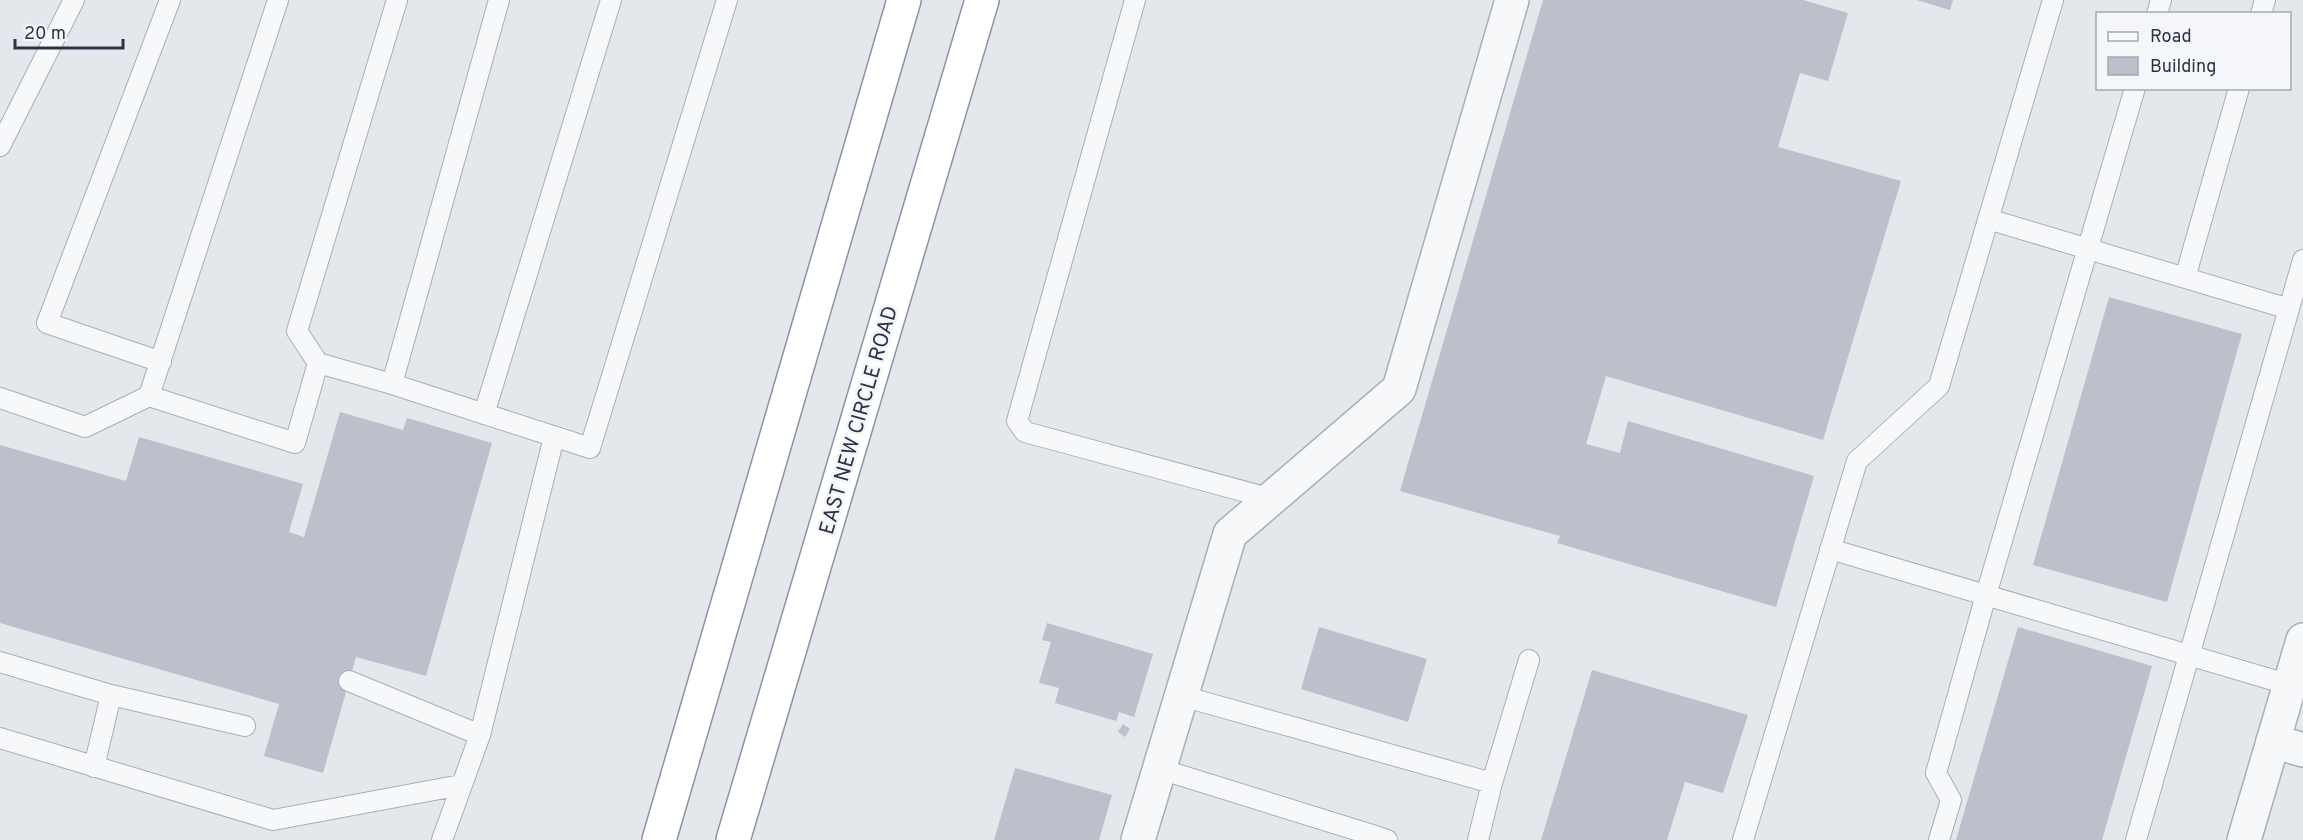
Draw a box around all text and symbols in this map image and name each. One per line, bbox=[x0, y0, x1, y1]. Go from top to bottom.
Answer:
scale bar bbox=[15, 12, 123, 50]
legend bbox=[2096, 12, 2291, 90]
text: 20 m bbox=[24, 23, 66, 46]
text: Road bbox=[2150, 26, 2192, 49]
text: Building bbox=[2150, 56, 2216, 79]
street label: EAST NEW CIRCLE ROAD bbox=[814, 303, 905, 538]

